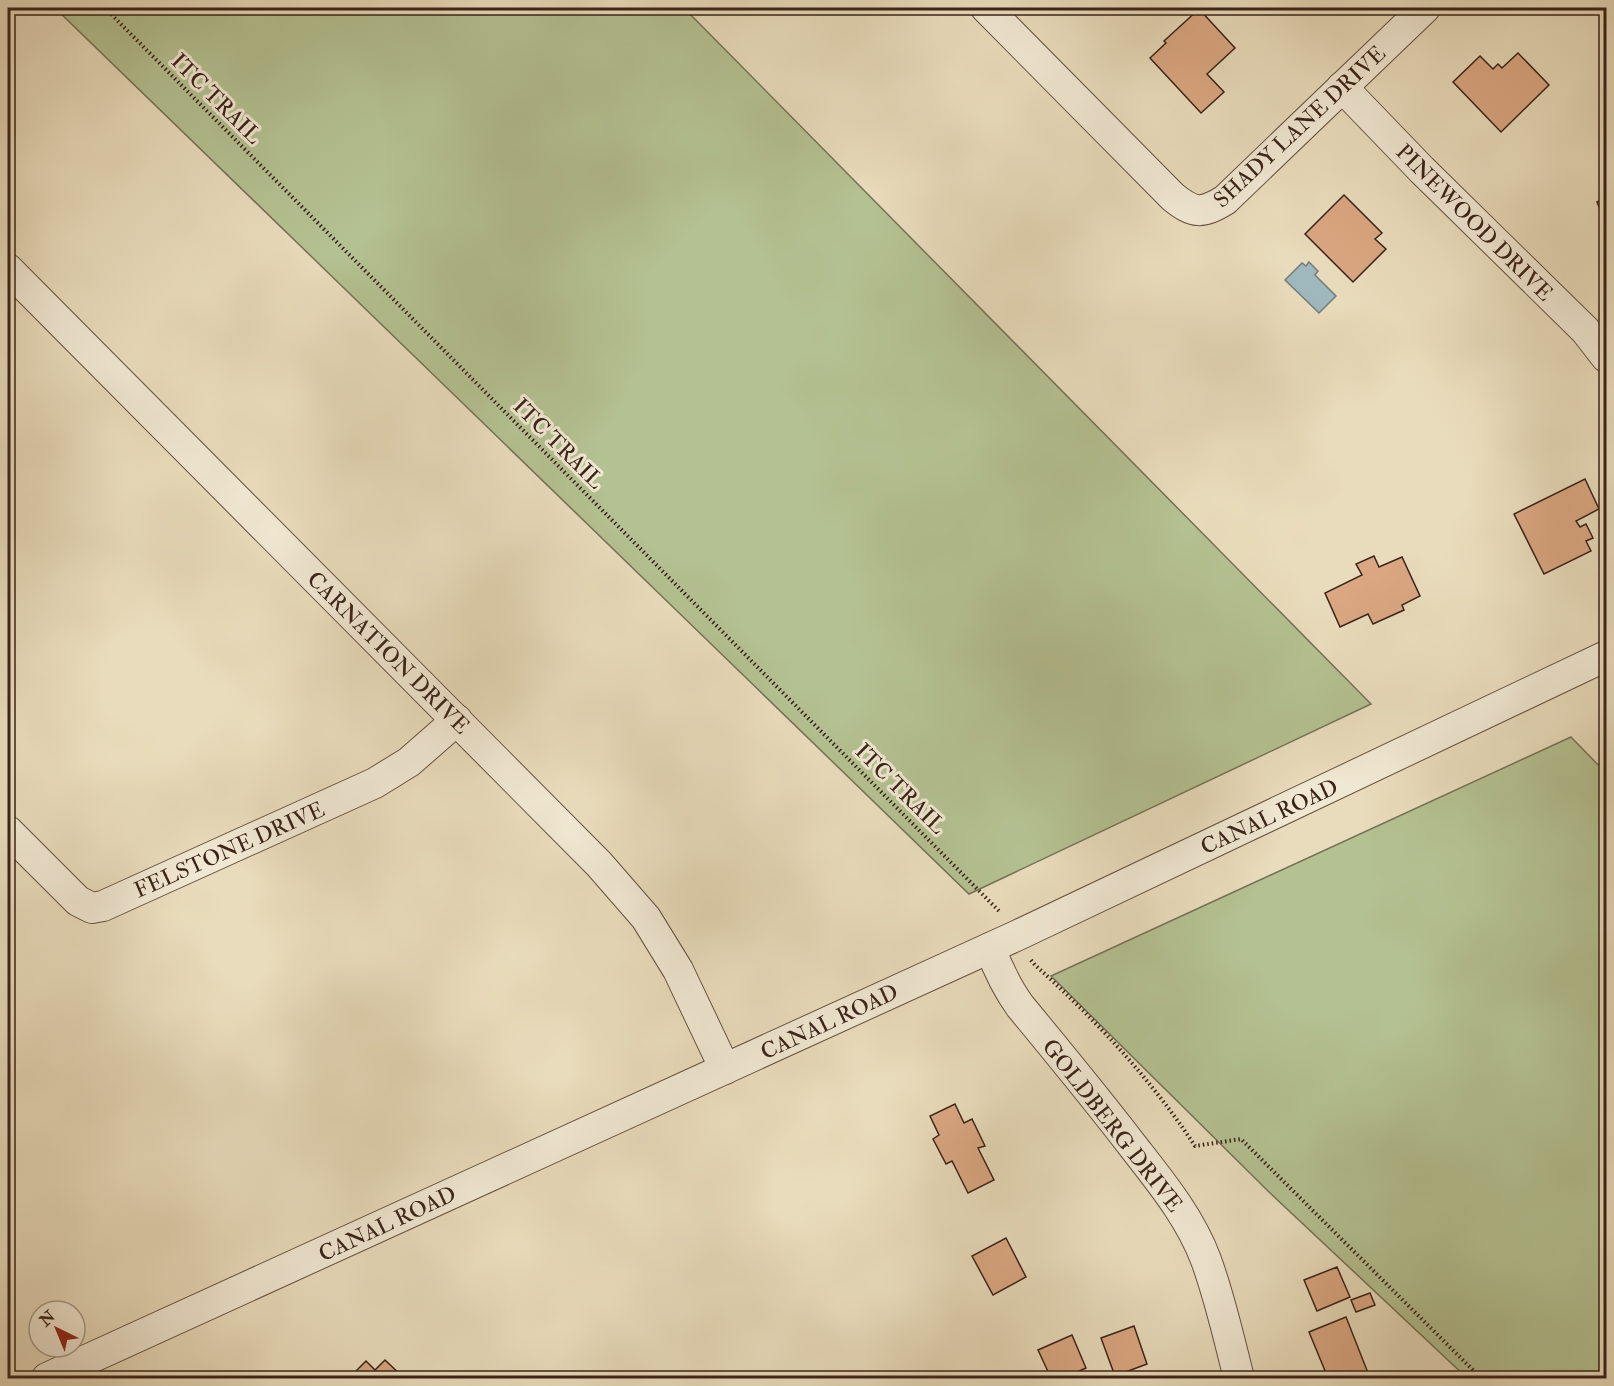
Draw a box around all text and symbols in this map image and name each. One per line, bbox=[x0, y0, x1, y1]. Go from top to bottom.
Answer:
street label: SHADY LANE DRIVE bbox=[1208, 40, 1392, 214]
street label: ITC TRAIL bbox=[165, 47, 268, 150]
street label: PINEWOOD DRIVE bbox=[1390, 138, 1559, 307]
street label: ITC TRAIL bbox=[507, 392, 610, 495]
street label: CARNATION DRIVE bbox=[301, 565, 476, 740]
street label: ITC TRAIL bbox=[849, 737, 952, 840]
street label: CANAL ROAD bbox=[1196, 773, 1343, 861]
street label: FELSTONE DRIVE bbox=[130, 795, 329, 905]
street label: CANAL ROAD bbox=[756, 978, 903, 1066]
street label: GOLDBERG DRIVE bbox=[1036, 1033, 1189, 1218]
street label: CANAL ROAD bbox=[314, 1180, 461, 1268]
north arrow bbox=[27, 1299, 87, 1359]
text: N bbox=[35, 1306, 60, 1332]

